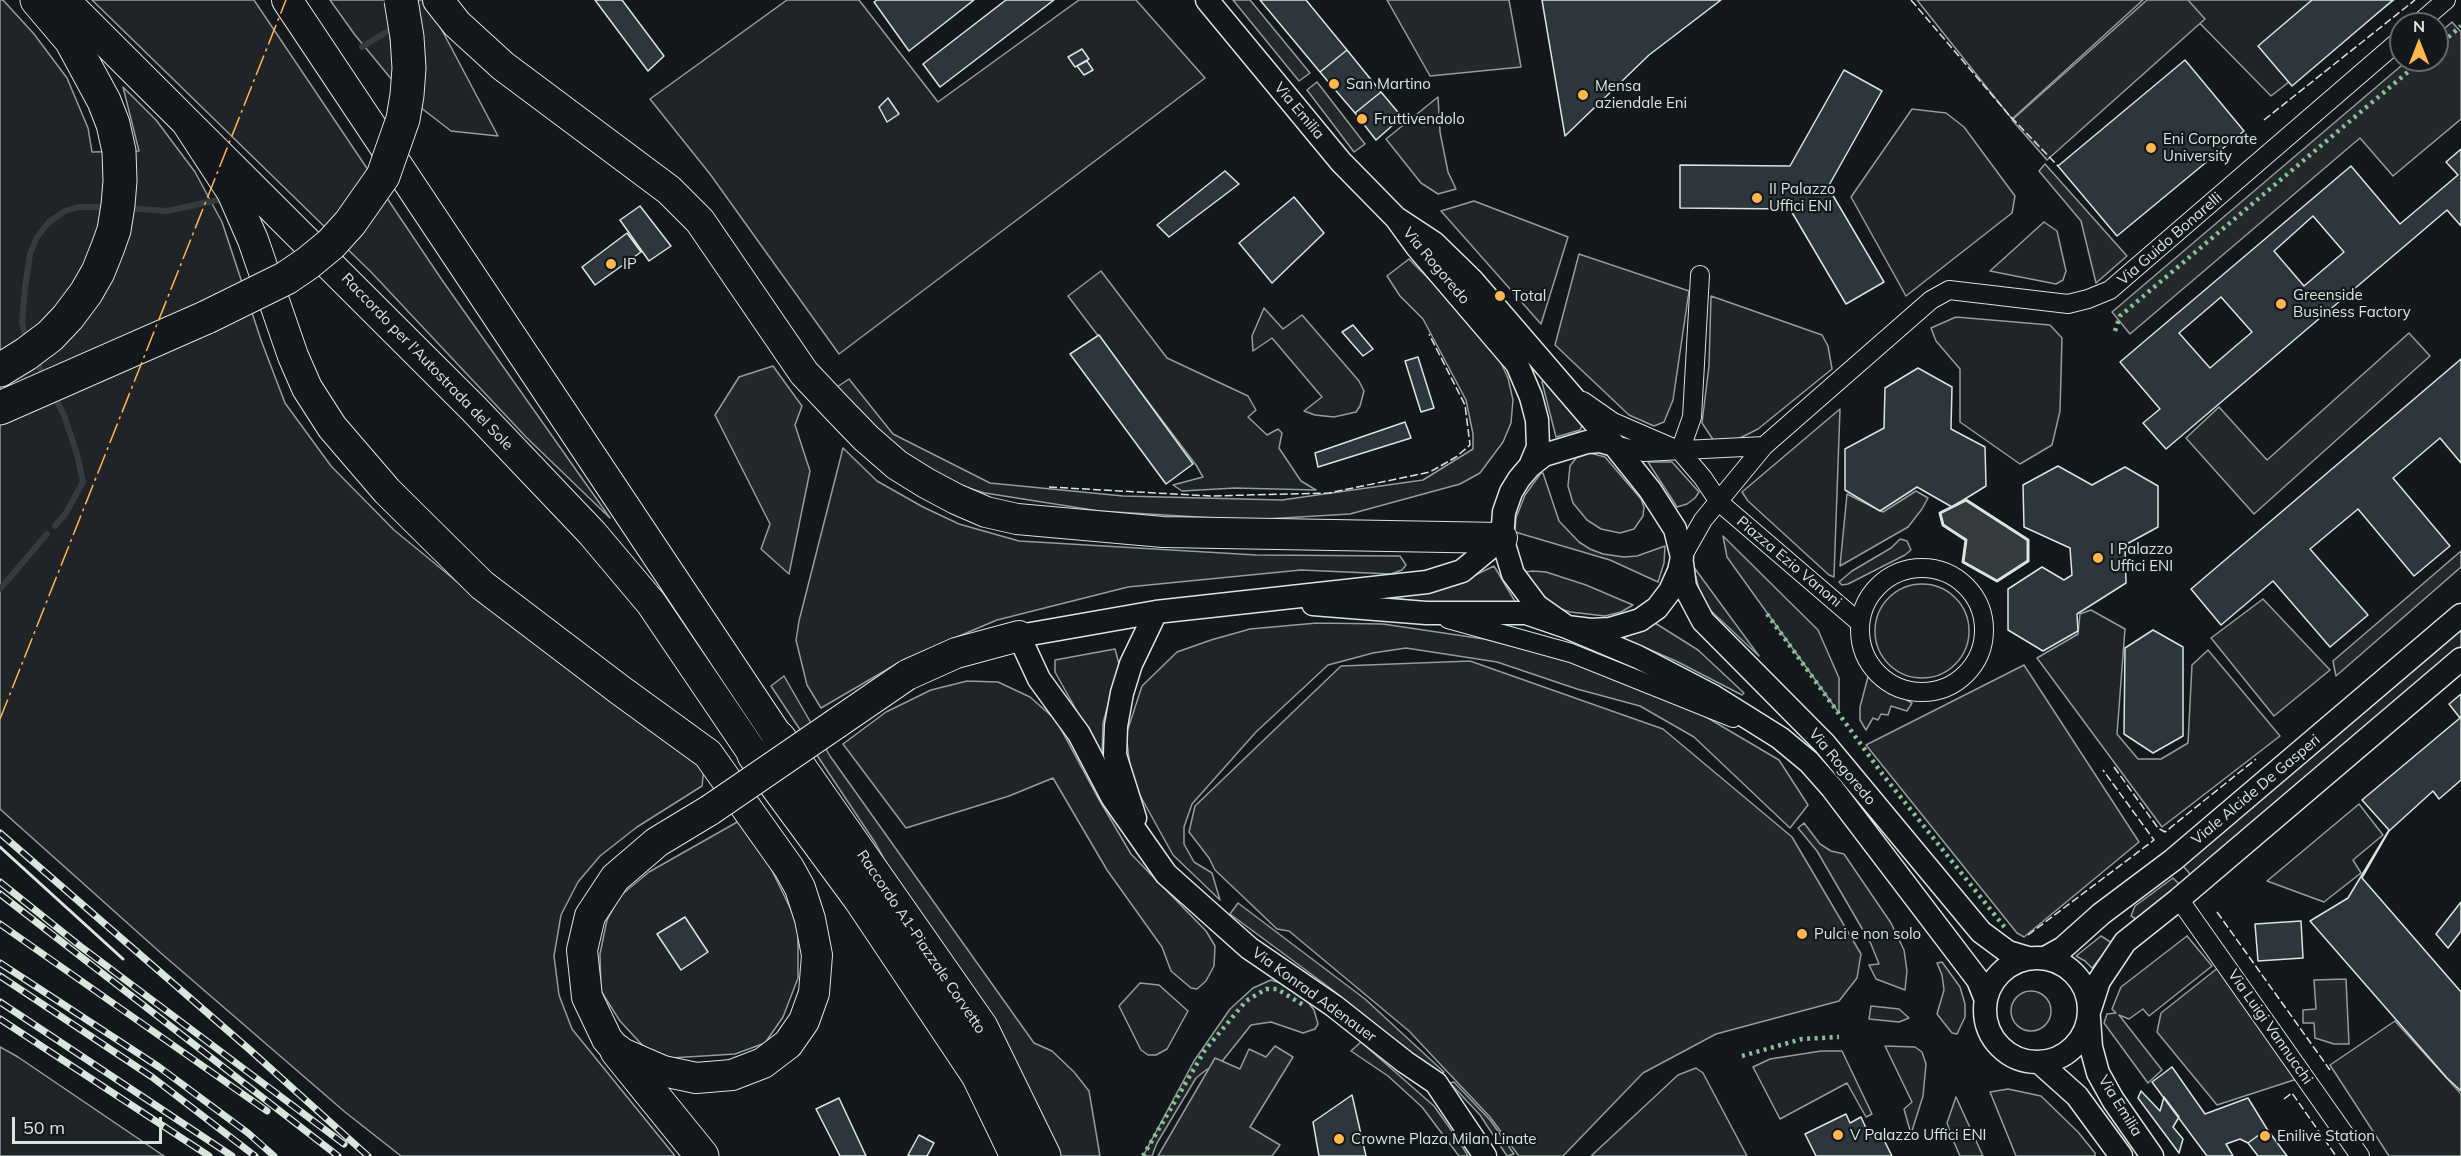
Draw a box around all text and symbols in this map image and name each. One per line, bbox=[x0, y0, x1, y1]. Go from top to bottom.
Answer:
north arrow bbox=[2389, 12, 2449, 72]
text: N bbox=[2413, 16, 2425, 36]
place label: San Martino bbox=[1346, 75, 1431, 93]
marker: San Martino bbox=[1327, 77, 1341, 91]
place label: Mensa aziendale Eni bbox=[1595, 77, 1687, 112]
street label: Via Emilia bbox=[1270, 79, 1328, 143]
marker: Mensa aziendale Eni bbox=[1576, 88, 1590, 102]
place label: Fruttivendolo bbox=[1374, 110, 1465, 128]
marker: Fruttivendolo bbox=[1355, 112, 1369, 126]
place label: Eni Corporate University bbox=[2163, 130, 2257, 165]
marker: Eni Corporate University bbox=[2144, 141, 2158, 155]
place label: II Palazzo Uffici ENI bbox=[1769, 180, 1836, 215]
street label: Via Guido Bonarelli bbox=[2114, 189, 2226, 289]
marker: II Palazzo Uffici ENI bbox=[1750, 191, 1764, 205]
street label: Via Rogoredo bbox=[1399, 224, 1473, 308]
place label: IP bbox=[623, 255, 637, 273]
marker: IP bbox=[604, 257, 618, 271]
street label: Raccordo per l'Autostrada del Sole bbox=[337, 270, 517, 454]
place label: Greenside Business Factory bbox=[2293, 286, 2411, 321]
place label: Total bbox=[1512, 287, 1546, 305]
marker: Total bbox=[1493, 289, 1507, 303]
marker: Greenside Business Factory bbox=[2274, 297, 2288, 311]
street label: Piazza Ezio Vanoni bbox=[1733, 513, 1845, 611]
place label: I Palazzo Uffici ENI bbox=[2110, 540, 2173, 575]
marker: I Palazzo Uffici ENI bbox=[2091, 551, 2105, 565]
street label: Via Rogoredo bbox=[1805, 725, 1879, 809]
street label: Viale Alcide De Gasperi bbox=[2188, 731, 2324, 849]
street label: Raccordo A1-Piazzale Corvetto bbox=[853, 847, 989, 1037]
place label: Pulci e non solo bbox=[1814, 925, 1921, 943]
marker: Pulci e non solo bbox=[1795, 927, 1809, 941]
street label: Via Konrad Adenauer bbox=[1248, 944, 1380, 1046]
street label: Via Luigi Vannucchi bbox=[2224, 966, 2316, 1088]
street label: Via Emilia bbox=[2094, 1072, 2146, 1140]
scale bar bbox=[15, 1105, 165, 1143]
text: 50 m bbox=[23, 1116, 65, 1139]
place label: V Palazzo Uffici ENI bbox=[1850, 1126, 1986, 1144]
place label: Enilive Station bbox=[2277, 1127, 2375, 1145]
marker: V Palazzo Uffici ENI bbox=[1831, 1128, 1845, 1142]
marker: Enilive Station bbox=[2258, 1129, 2272, 1143]
place label: Crowne Plaza Milan Linate bbox=[1351, 1130, 1537, 1148]
marker: Crowne Plaza Milan Linate bbox=[1332, 1132, 1346, 1146]

